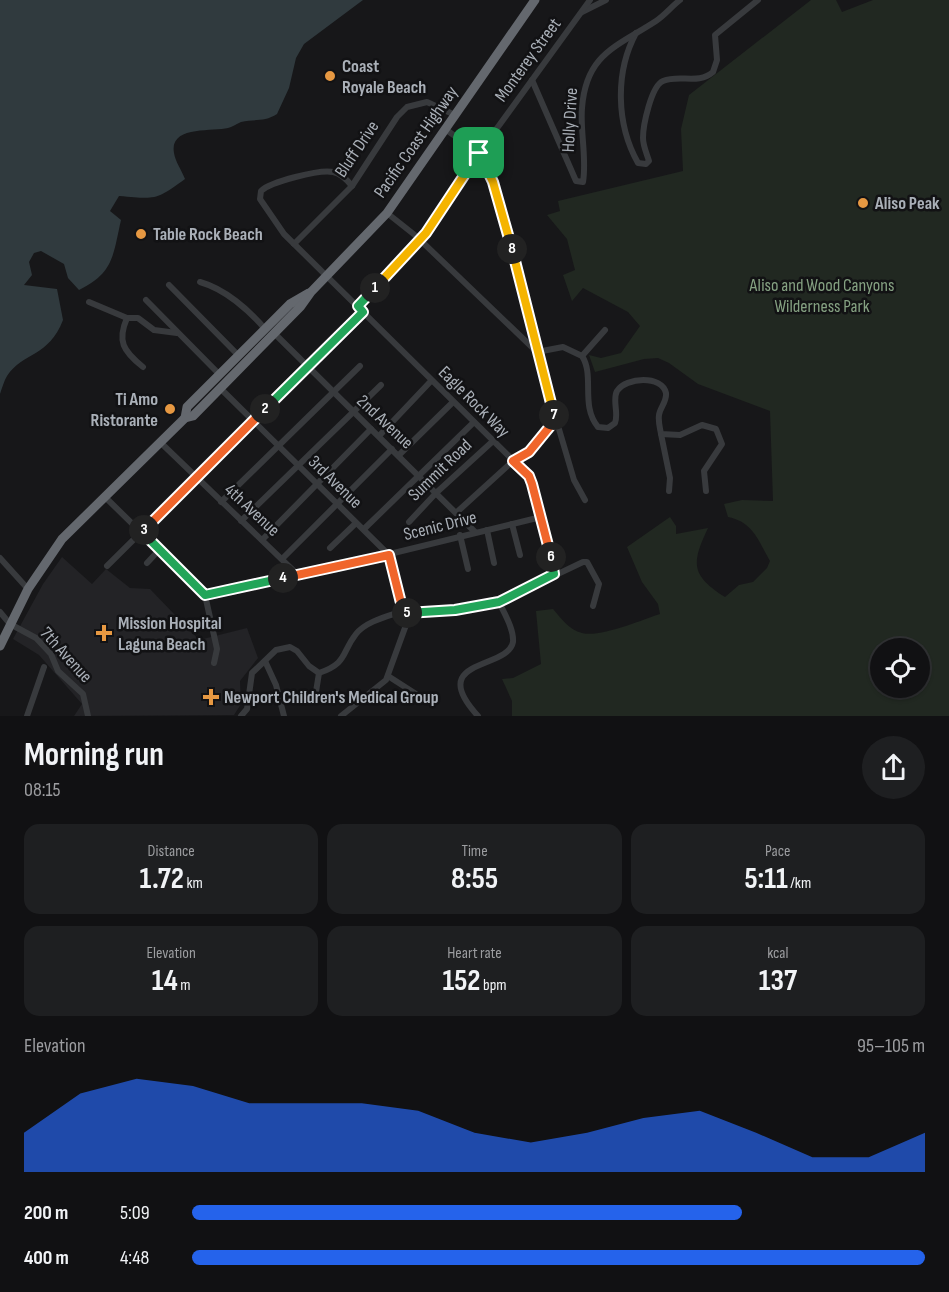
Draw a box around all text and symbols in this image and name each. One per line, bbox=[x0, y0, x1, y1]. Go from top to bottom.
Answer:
street label: Monterey Street bbox=[491, 14, 566, 106]
place label: Coast Royale Beach bbox=[342, 56, 426, 98]
marker: Coast Royale Beach bbox=[323, 69, 337, 83]
street label: Pacific Coast Highway bbox=[370, 82, 462, 202]
street label: Holly Drive bbox=[558, 87, 582, 153]
street label: Bluff Drive bbox=[331, 117, 383, 181]
pin bbox=[453, 127, 504, 178]
icon: arrive bbox=[462, 136, 495, 169]
place label: Aliso Peak bbox=[874, 193, 940, 214]
marker: Aliso Peak bbox=[856, 196, 870, 210]
place label: Table Rock Beach bbox=[153, 224, 263, 245]
marker: Table Rock Beach bbox=[134, 227, 148, 241]
pin: 8 bbox=[497, 234, 527, 264]
text: 8 bbox=[508, 239, 516, 258]
pin: 1 bbox=[360, 273, 390, 303]
park label: Aliso and Wood Canyons Wilderness Park bbox=[749, 275, 894, 317]
text: 1 bbox=[372, 278, 378, 297]
street label: Eagle Rock Way bbox=[434, 362, 514, 442]
place label: Ti Amo Ristorante bbox=[91, 389, 158, 431]
street label: 2nd Avenue bbox=[352, 391, 418, 453]
pin: 2 bbox=[250, 394, 280, 424]
text: 2 bbox=[261, 399, 269, 418]
pin: 7 bbox=[539, 400, 569, 430]
marker: Ti Amo Ristorante bbox=[163, 402, 177, 416]
text: 7 bbox=[551, 405, 557, 424]
street label: Summit Road bbox=[404, 435, 476, 505]
street label: 3rd Avenue bbox=[304, 451, 366, 513]
street label: 4th Avenue bbox=[220, 479, 284, 541]
street label: Scenic Drive bbox=[401, 507, 479, 545]
pin: 3 bbox=[129, 515, 159, 545]
text: 3 bbox=[140, 520, 148, 539]
pin: 6 bbox=[536, 542, 566, 572]
text: 6 bbox=[547, 547, 555, 566]
pin: 4 bbox=[268, 563, 298, 593]
text: 4 bbox=[279, 568, 287, 587]
pin: 5 bbox=[392, 598, 422, 628]
text: 5 bbox=[403, 603, 411, 622]
place label: Mission Hospital Laguna Beach bbox=[118, 613, 222, 655]
street label: 7th Avenue bbox=[36, 623, 96, 687]
marker: Mission Hospital Laguna Beach bbox=[95, 624, 113, 642]
map controls bbox=[870, 638, 930, 698]
button: locate bbox=[870, 638, 930, 698]
place label: Newport Children's Medical Group bbox=[224, 687, 439, 708]
marker: Newport Children's Medical Group bbox=[202, 688, 220, 706]
text: Morning run bbox=[24, 735, 164, 775]
button: share bbox=[862, 736, 925, 799]
text: 08:15 bbox=[24, 778, 60, 802]
text: Distance bbox=[148, 842, 195, 861]
text: Time bbox=[461, 842, 488, 861]
text: Pace bbox=[765, 842, 791, 861]
text: 1.72 bbox=[140, 861, 184, 897]
text: 8:55 bbox=[451, 861, 498, 897]
text: 5:11 bbox=[744, 861, 788, 897]
text: km bbox=[184, 874, 203, 893]
text: /km bbox=[788, 874, 811, 893]
text: Elevation bbox=[146, 944, 196, 963]
text: Heart rate bbox=[447, 944, 502, 963]
text: kcal bbox=[767, 944, 788, 963]
text: 14 bbox=[152, 963, 178, 999]
text: 152 bbox=[442, 963, 481, 999]
text: 137 bbox=[759, 963, 797, 999]
text: m bbox=[178, 976, 191, 995]
text: bpm bbox=[481, 976, 507, 995]
text: Elevation bbox=[24, 1034, 86, 1058]
text: 95–105 m bbox=[857, 1034, 925, 1058]
text: 200 m bbox=[24, 1201, 68, 1225]
text: 5:09 bbox=[120, 1201, 150, 1225]
text: 400 m bbox=[24, 1246, 69, 1270]
text: 4:48 bbox=[120, 1246, 149, 1270]

